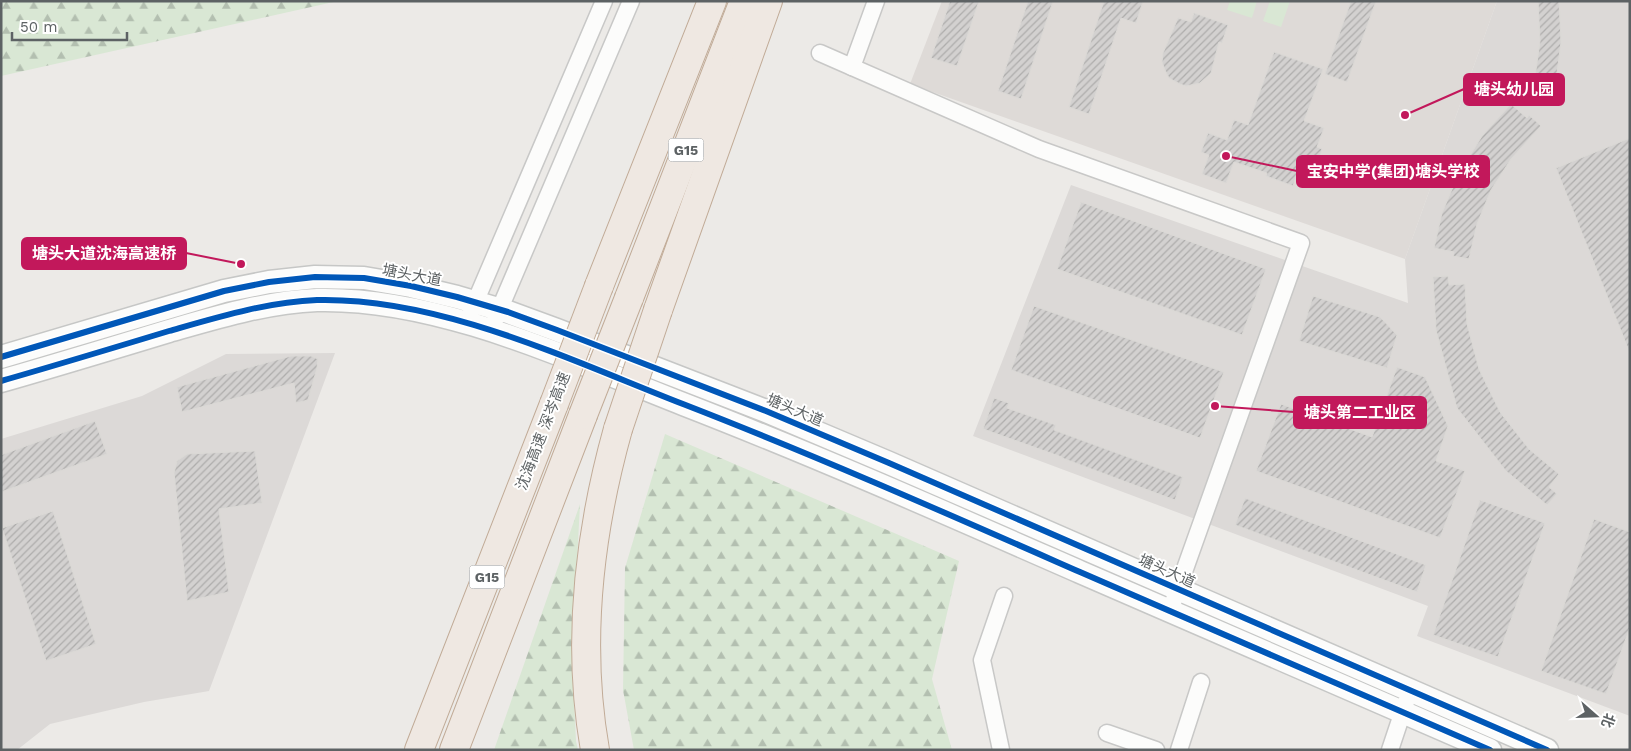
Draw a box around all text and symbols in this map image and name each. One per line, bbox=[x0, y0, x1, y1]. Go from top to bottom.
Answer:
scale bar bbox=[12, 10, 128, 42]
text: 50 m bbox=[20, 18, 57, 36]
callout: 塘头幼儿园 bbox=[1464, 74, 1564, 105]
text: 塘头幼儿园 bbox=[1474, 80, 1554, 99]
road number: G15 bbox=[668, 138, 704, 162]
callout: 宝安中学(集团)塘头学校 bbox=[1297, 156, 1489, 187]
text: 宝安中学(集团)塘头学校 bbox=[1307, 162, 1480, 181]
callout: 塘头大道沈海高速桥 bbox=[22, 238, 186, 269]
text: 塘头大道沈海高速桥 bbox=[32, 244, 177, 263]
street label: 塘头大道 bbox=[381, 260, 443, 290]
street label: 沈海高速 深岑高速 bbox=[512, 369, 574, 493]
street label: 塘头大道 bbox=[764, 390, 826, 430]
callout: 塘头第二工业区 bbox=[1294, 397, 1426, 428]
text: 塘头第二工业区 bbox=[1304, 403, 1416, 422]
street label: 塘头大道 bbox=[1136, 551, 1198, 591]
road number: G15 bbox=[470, 566, 504, 588]
north arrow bbox=[1571, 691, 1621, 741]
text: 北 bbox=[1598, 711, 1618, 730]

